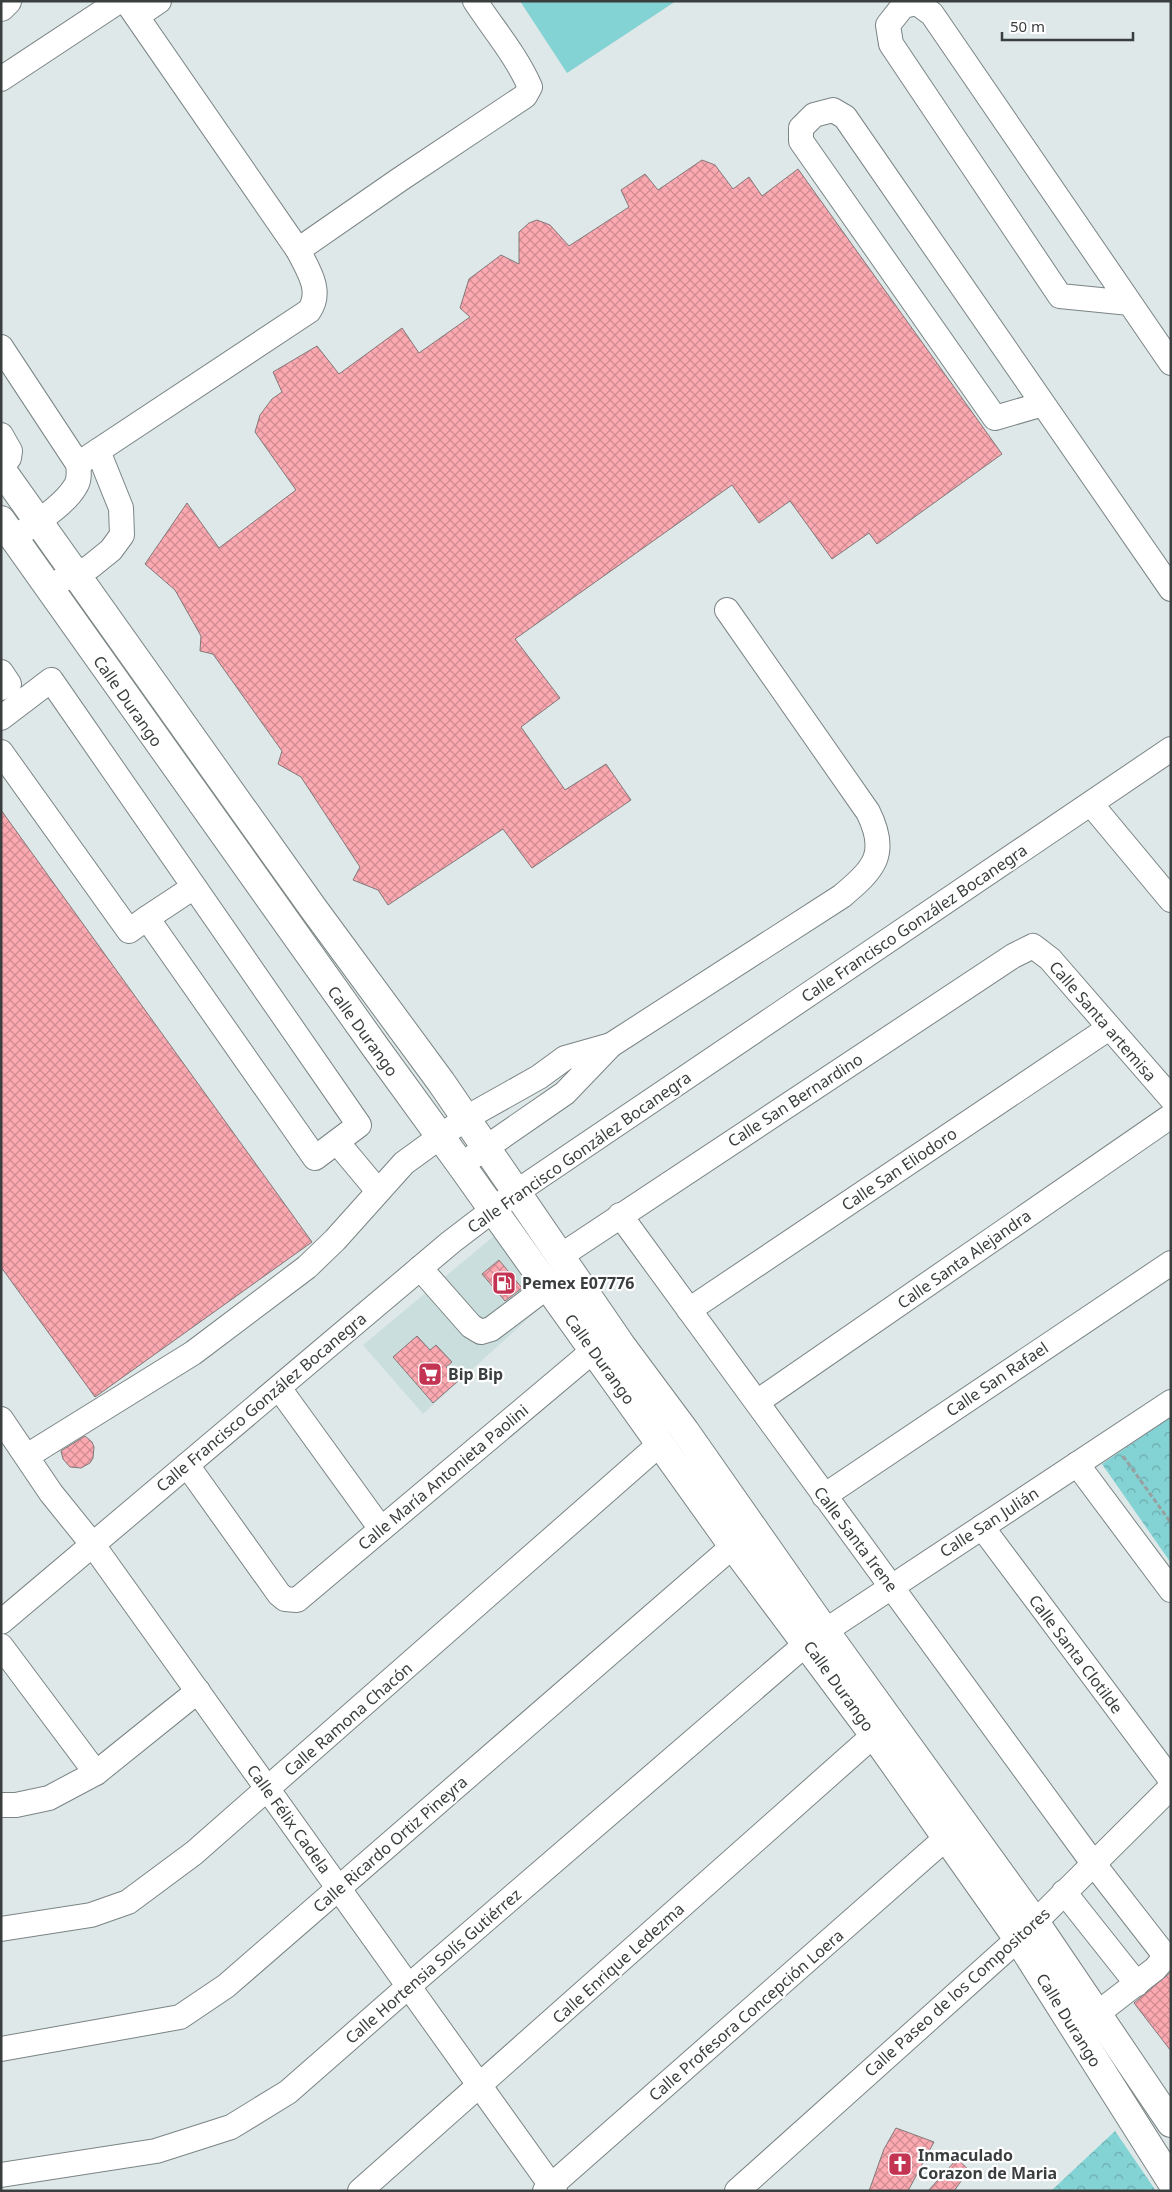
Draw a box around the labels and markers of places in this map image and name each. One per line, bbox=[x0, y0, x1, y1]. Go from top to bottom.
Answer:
fuel station icon: Pemex E07776 bbox=[491, 1270, 517, 1296]
place label: Pemex E07776 bbox=[522, 1272, 634, 1294]
supermarket icon: Bip Bip bbox=[417, 1361, 443, 1387]
place label: Bip Bip bbox=[448, 1363, 503, 1385]
place label: Inmaculado Corazon de Maria bbox=[918, 2144, 1057, 2184]
church icon: Inmaculado Corazon de Maria bbox=[887, 2151, 913, 2177]

